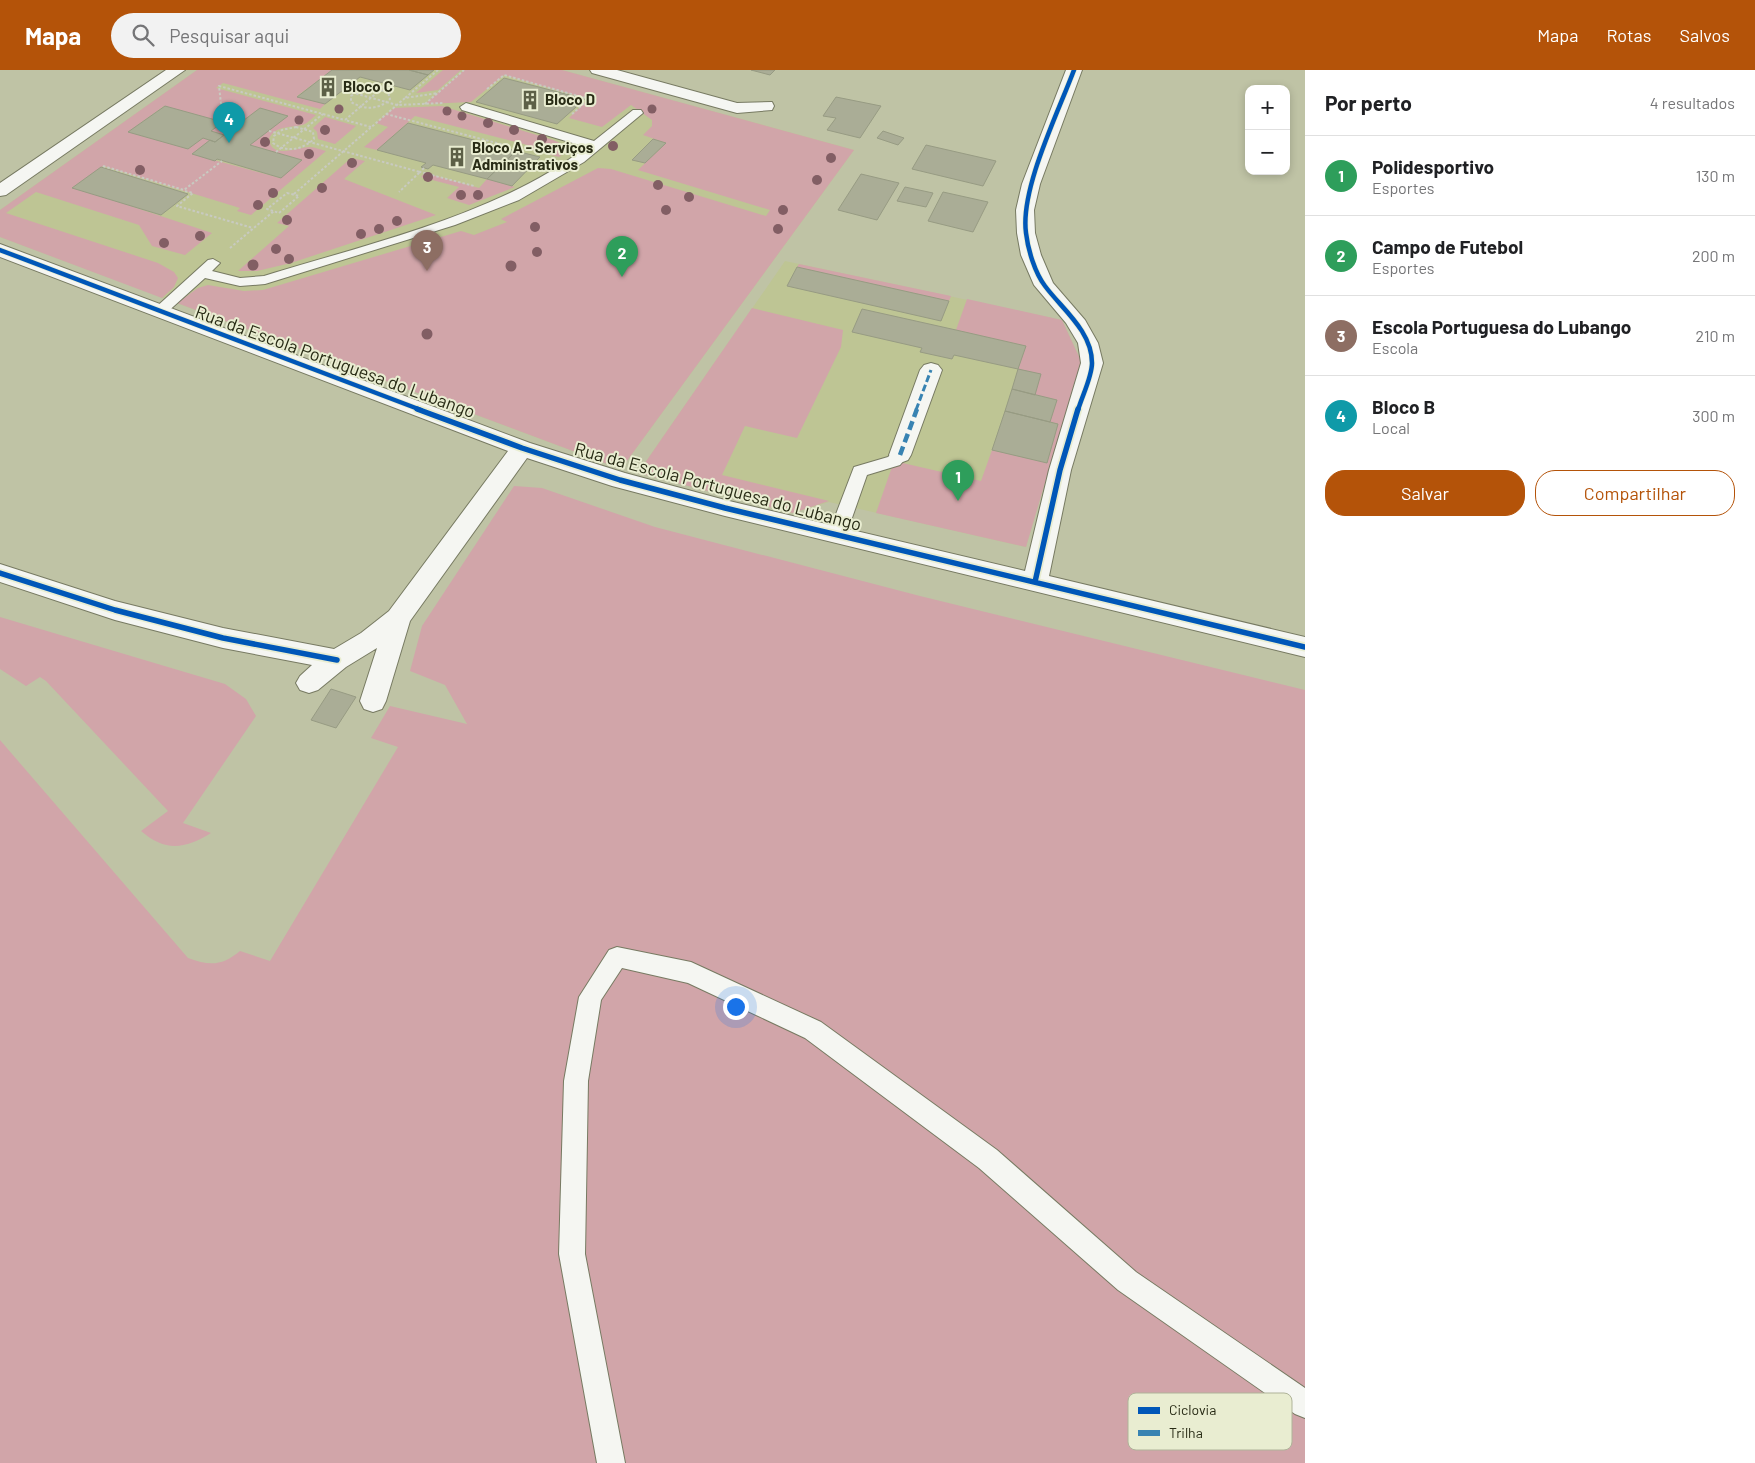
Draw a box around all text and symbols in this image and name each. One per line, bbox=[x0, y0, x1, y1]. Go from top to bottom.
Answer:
search box bbox=[111, 13, 461, 58]
text: Mapa bbox=[25, 21, 81, 50]
icon: search bbox=[129, 21, 157, 49]
text: Pesquisar aqui bbox=[169, 24, 289, 47]
text: Mapa bbox=[1537, 24, 1578, 46]
text: Rotas bbox=[1606, 24, 1651, 46]
text: Salvos bbox=[1679, 24, 1730, 46]
building icon: Bloco C bbox=[317, 76, 339, 98]
place label: Bloco C bbox=[343, 77, 393, 95]
map controls bbox=[1245, 85, 1290, 175]
button: + bbox=[1245, 85, 1290, 130]
building icon: Bloco D bbox=[519, 89, 541, 111]
place label: Bloco D bbox=[545, 90, 595, 108]
text: Por perto bbox=[1325, 90, 1412, 115]
text: 4 resultados bbox=[1650, 93, 1735, 112]
pin: 4 bbox=[213, 102, 245, 143]
button: − bbox=[1245, 130, 1290, 175]
place label: Bloco A - Serviços Administrativos bbox=[472, 138, 594, 173]
building icon: Bloco A - Serviços Administrativos bbox=[446, 146, 468, 168]
text: Polidesportivo bbox=[1372, 155, 1494, 178]
text: 1 bbox=[1338, 166, 1344, 185]
text: 130 m bbox=[1696, 166, 1735, 185]
text: Esportes bbox=[1372, 178, 1435, 197]
pin: 3 bbox=[411, 230, 443, 271]
text: Campo de Futebol bbox=[1372, 235, 1523, 258]
pin: 2 bbox=[606, 236, 638, 277]
text: 2 bbox=[1337, 246, 1345, 265]
text: 200 m bbox=[1692, 246, 1735, 265]
text: Esportes bbox=[1372, 258, 1435, 277]
street label: Rua da Escola Portuguesa do Lubango bbox=[192, 300, 478, 422]
text: Escola Portuguesa do Lubango bbox=[1372, 315, 1631, 338]
text: 3 bbox=[1337, 326, 1345, 345]
text: 210 m bbox=[1696, 326, 1735, 345]
text: Escola bbox=[1372, 338, 1418, 357]
text: Bloco B bbox=[1372, 395, 1435, 418]
text: 4 bbox=[1336, 406, 1346, 425]
text: 300 m bbox=[1692, 406, 1735, 425]
text: Local bbox=[1372, 418, 1410, 437]
street label: Rua da Escola Portuguesa do Lubango bbox=[572, 437, 864, 535]
pin: 1 bbox=[942, 460, 974, 501]
button: Salvar bbox=[1325, 470, 1525, 516]
button: Compartilhar bbox=[1535, 470, 1735, 516]
your location bbox=[723, 994, 749, 1020]
legend bbox=[1128, 1393, 1292, 1450]
text: Ciclovia bbox=[1169, 1401, 1216, 1418]
text: Trilha bbox=[1169, 1424, 1203, 1441]

